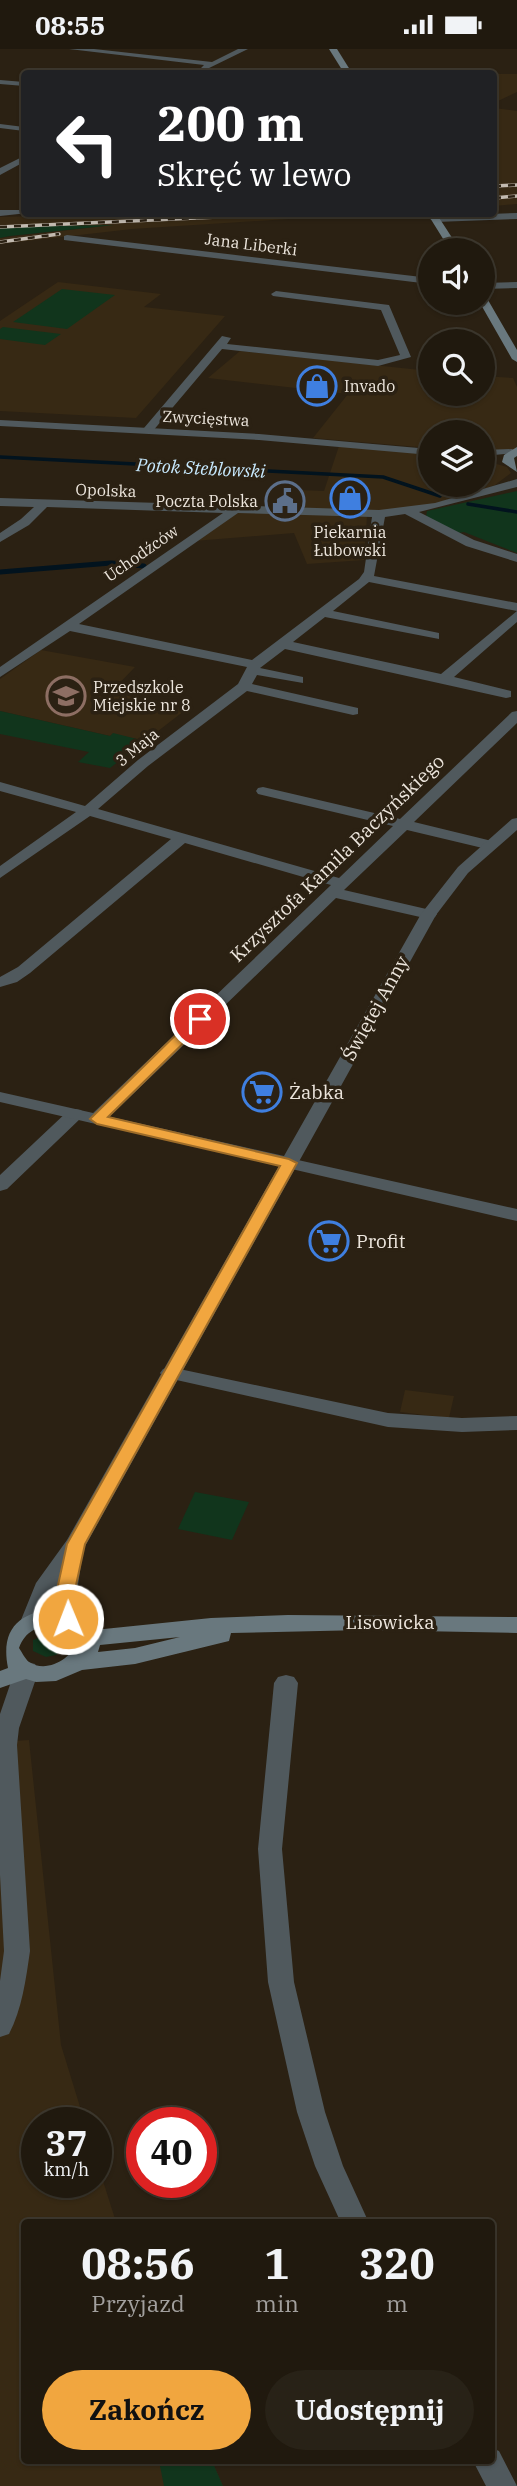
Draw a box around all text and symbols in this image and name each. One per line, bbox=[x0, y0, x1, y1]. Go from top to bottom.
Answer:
text: 08:55 bbox=[35, 8, 105, 42]
text: 200 m bbox=[157, 91, 304, 154]
icon: left bbox=[42, 98, 133, 189]
text: Skręć w lewo bbox=[157, 153, 352, 195]
street label: Jana Liberki bbox=[204, 228, 298, 260]
map controls bbox=[418, 238, 495, 497]
button: sound bbox=[418, 238, 495, 315]
button: search bbox=[418, 329, 495, 406]
shop icon: Invado bbox=[296, 365, 338, 407]
place label: Invado bbox=[344, 376, 395, 396]
street label: Zwycięstwa bbox=[162, 406, 250, 430]
button: layers bbox=[418, 420, 495, 497]
water label: Potok Steblowski bbox=[135, 453, 267, 483]
shop icon: Piekarnia Łubowski bbox=[329, 477, 371, 519]
street label: Opolska bbox=[75, 479, 137, 501]
public building icon: Poczta Polska bbox=[264, 480, 306, 522]
place label: Poczta Polska bbox=[155, 491, 258, 511]
street label: Uchodźców bbox=[100, 520, 182, 586]
place label: Piekarnia Łubowski bbox=[314, 522, 387, 560]
school or university icon: Przedszkole Miejskie nr 8 bbox=[45, 675, 87, 717]
place label: Przedszkole Miejskie nr 8 bbox=[93, 677, 191, 715]
street label: 3 Maja bbox=[111, 723, 163, 770]
street label: Krzysztofa Kamila Baczyńskiego bbox=[225, 749, 449, 967]
street label: Świętej Anny bbox=[336, 951, 414, 1065]
pin bbox=[170, 989, 230, 1049]
icon: arrive bbox=[181, 1000, 219, 1038]
supermarket icon: Żabka bbox=[241, 1071, 283, 1113]
place label: Żabka bbox=[289, 1080, 344, 1104]
supermarket icon: Profit bbox=[308, 1220, 350, 1262]
place label: Profit bbox=[356, 1229, 406, 1253]
position arrow bbox=[31, 1582, 105, 1656]
street label: Lisowicka bbox=[345, 1610, 435, 1634]
speed limit sign: 40 bbox=[126, 2107, 217, 2198]
text: 37 bbox=[45, 2120, 88, 2166]
text: km/h bbox=[44, 2158, 89, 2181]
text: 08:56 bbox=[81, 2236, 195, 2291]
text: 1 bbox=[264, 2236, 290, 2291]
text: 320 bbox=[359, 2236, 435, 2291]
text: Przyjazd bbox=[91, 2288, 185, 2318]
text: min bbox=[255, 2288, 299, 2318]
text: m bbox=[386, 2288, 408, 2318]
button: Zakończ bbox=[42, 2370, 251, 2450]
button: Udostępnij bbox=[265, 2370, 474, 2450]

